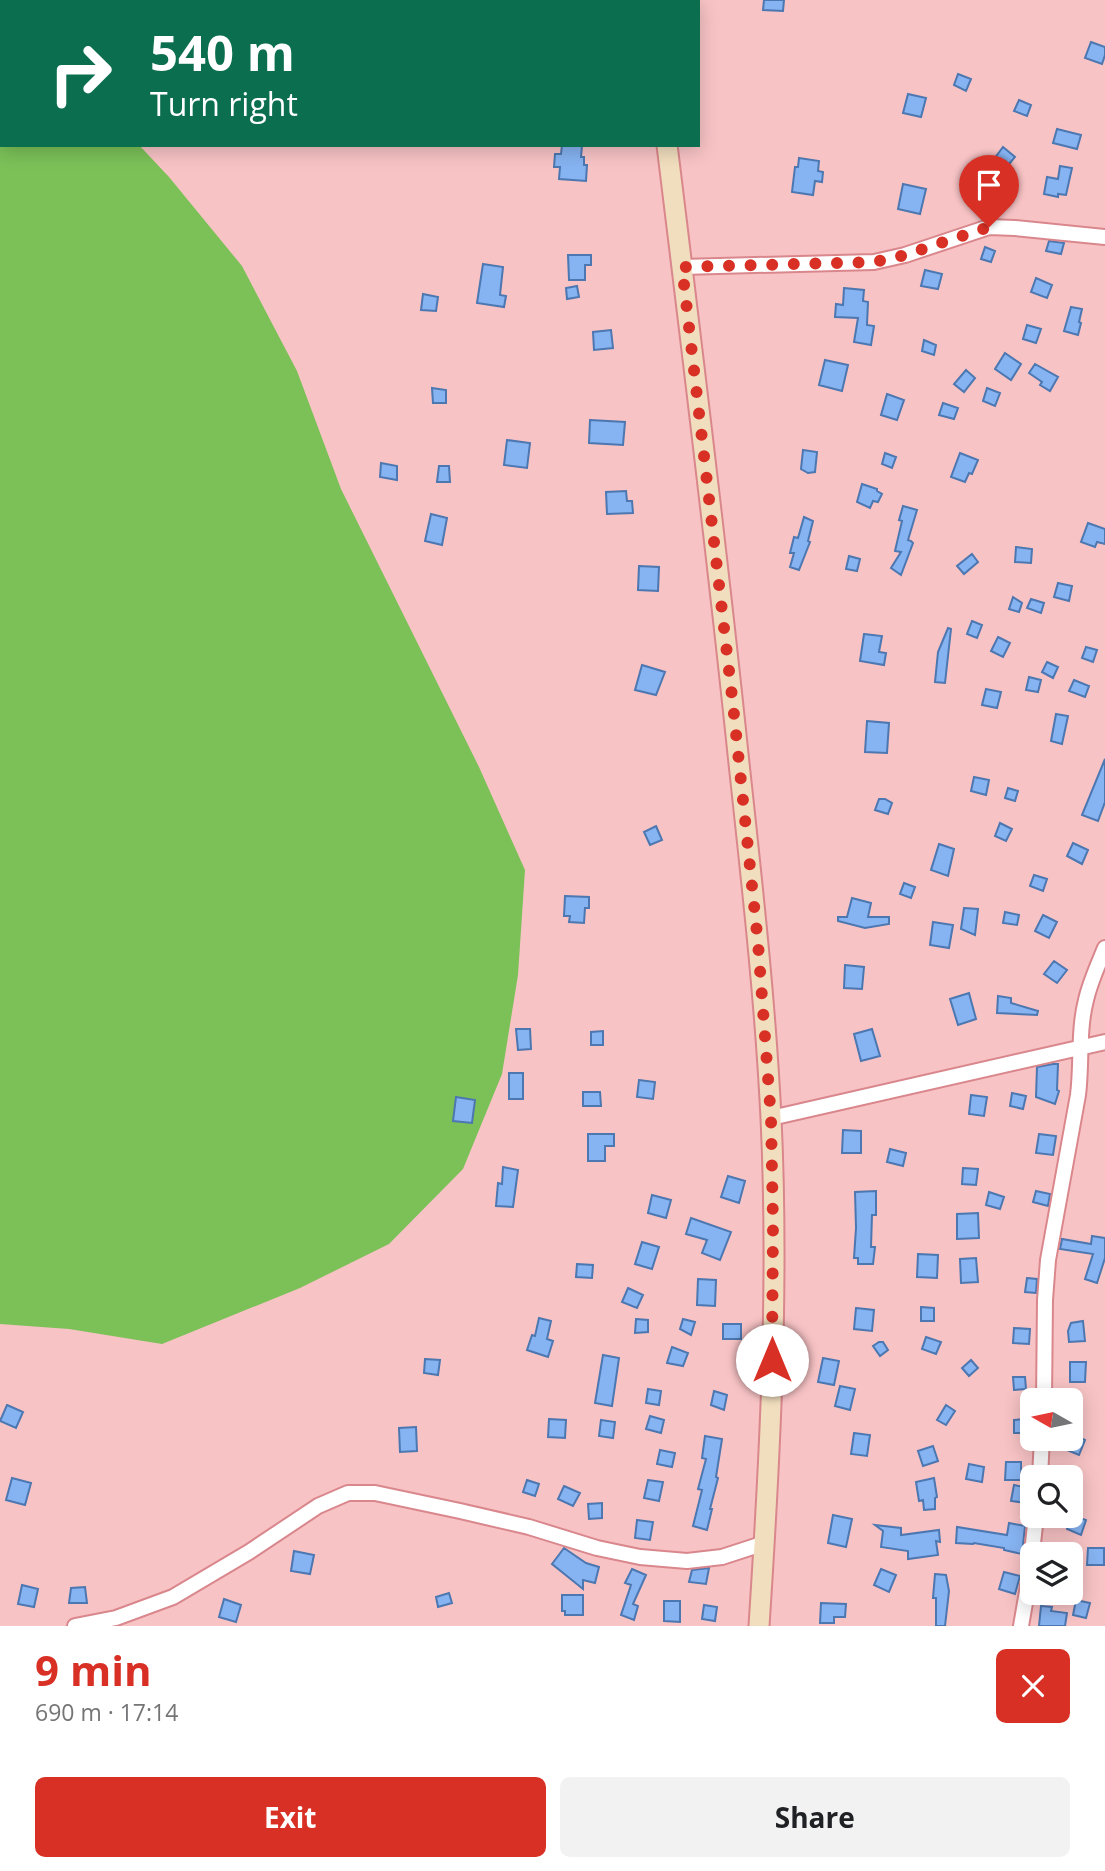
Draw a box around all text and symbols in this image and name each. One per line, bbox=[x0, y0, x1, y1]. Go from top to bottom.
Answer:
text: 540 m bbox=[150, 19, 295, 85]
icon: right bbox=[35, 28, 126, 119]
text: Turn right bbox=[150, 82, 298, 125]
pin bbox=[959, 155, 1019, 227]
icon: arrive bbox=[970, 166, 1008, 204]
position arrow bbox=[735, 1323, 809, 1397]
north arrow bbox=[1020, 1388, 1083, 1451]
map controls bbox=[1020, 1388, 1083, 1605]
button: search bbox=[1020, 1465, 1083, 1528]
button: layers bbox=[1020, 1542, 1083, 1605]
text: 9 min bbox=[35, 1641, 152, 1698]
button: close bbox=[996, 1649, 1070, 1723]
text: 690 m · 17:14 bbox=[35, 1696, 178, 1728]
button: Exit bbox=[35, 1777, 546, 1857]
button: Share bbox=[560, 1777, 1070, 1857]

